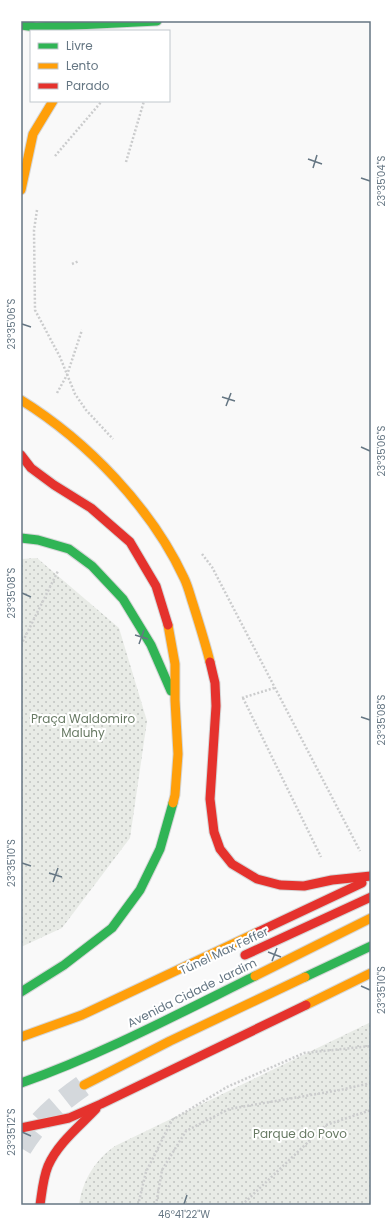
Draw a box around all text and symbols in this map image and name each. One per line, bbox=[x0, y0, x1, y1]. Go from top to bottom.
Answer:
legend bbox=[30, 30, 170, 102]
text: Livre bbox=[66, 37, 93, 54]
text: Lento bbox=[66, 57, 99, 74]
text: Parado bbox=[66, 77, 110, 94]
text: 23°35'04"S bbox=[374, 155, 389, 206]
text: 23°35'06"S bbox=[4, 298, 19, 349]
text: 23°35'06"S bbox=[374, 425, 389, 476]
text: 23°35'08"S bbox=[4, 567, 19, 618]
text: 23°35'08"S bbox=[374, 694, 389, 745]
park label: Praça Waldomiro Maluhy bbox=[31, 710, 135, 741]
text: 23°35'10"S bbox=[4, 839, 19, 887]
street label: Túnel Max Feffer bbox=[177, 922, 271, 979]
street label: Avenida Cidade Jardim bbox=[124, 954, 259, 1031]
text: 23°35'10"S bbox=[374, 966, 389, 1014]
text: 23°35'12"S bbox=[4, 1108, 19, 1156]
park label: Parque do Povo bbox=[253, 1125, 347, 1142]
text: 46°41'22"W bbox=[158, 1207, 210, 1222]

